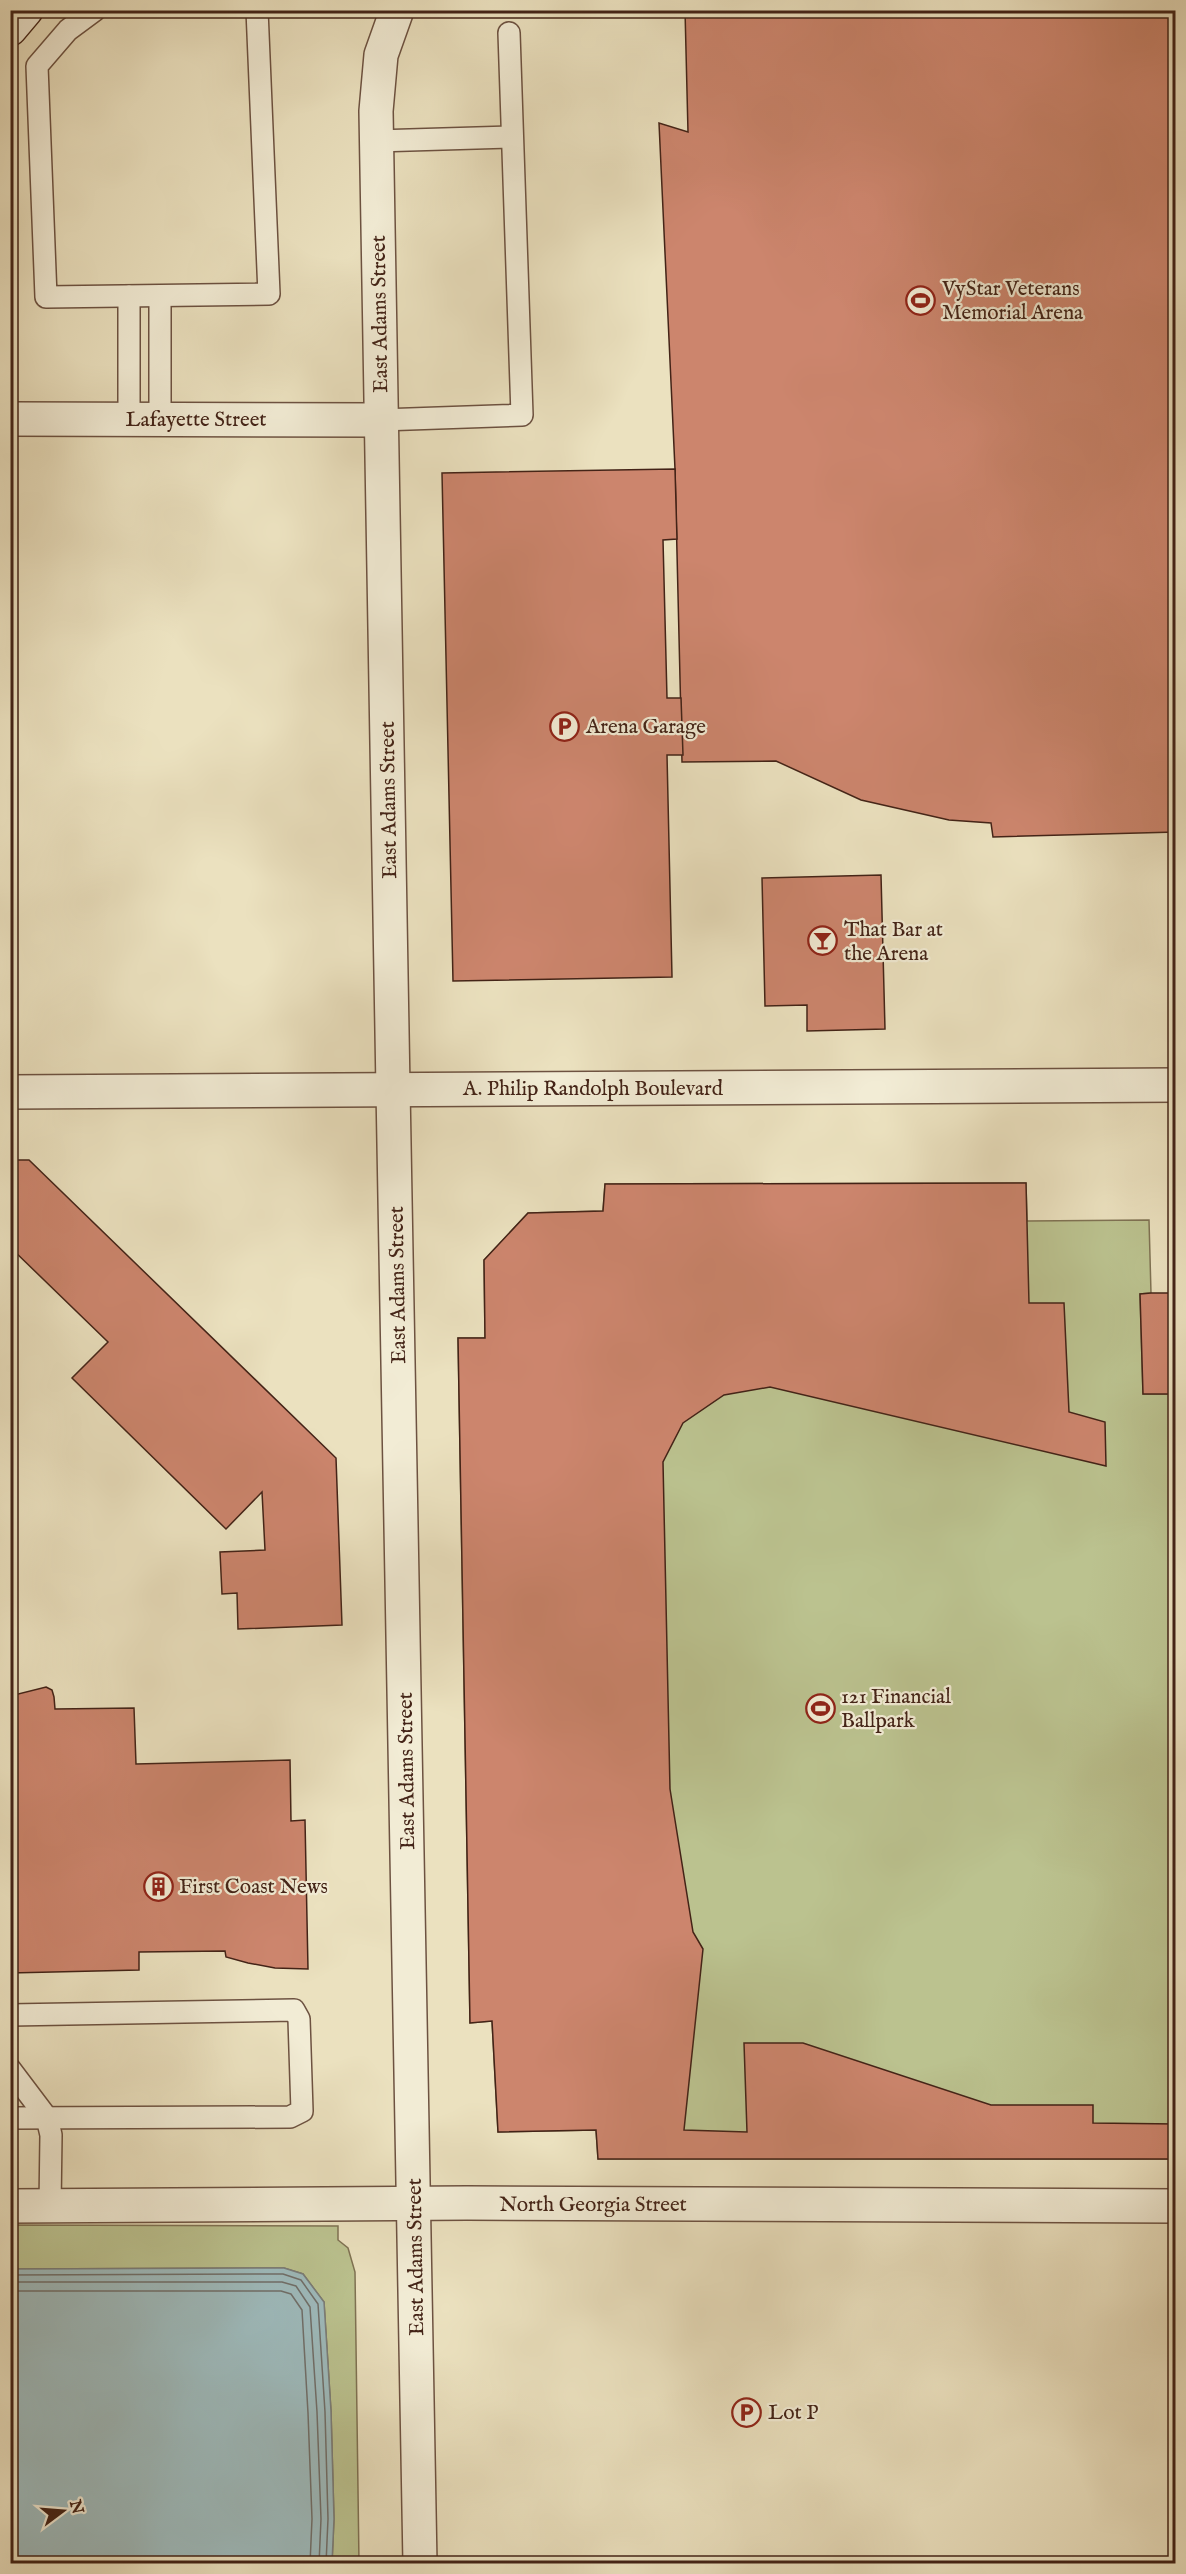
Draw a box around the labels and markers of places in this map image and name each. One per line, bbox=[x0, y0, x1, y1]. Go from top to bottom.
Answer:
place label: VyStar Veterans Memorial Arena bbox=[941, 276, 1084, 327]
sports icon: VyStar Veterans Memorial Arena bbox=[905, 284, 937, 316]
parking icon: Arena Garage bbox=[549, 710, 581, 742]
place label: Arena Garage bbox=[585, 714, 706, 741]
place label: That Bar at the Arena bbox=[844, 917, 943, 968]
bar icon: That Bar at the Arena bbox=[807, 925, 839, 957]
place label: 121 Financial Ballpark bbox=[841, 1684, 951, 1735]
sports icon: 121 Financial Ballpark bbox=[804, 1692, 836, 1724]
building icon: First Coast News bbox=[142, 1870, 174, 1902]
place label: First Coast News bbox=[179, 1874, 328, 1901]
parking icon: Lot P bbox=[731, 2396, 763, 2428]
place label: Lot P bbox=[768, 2400, 818, 2427]

